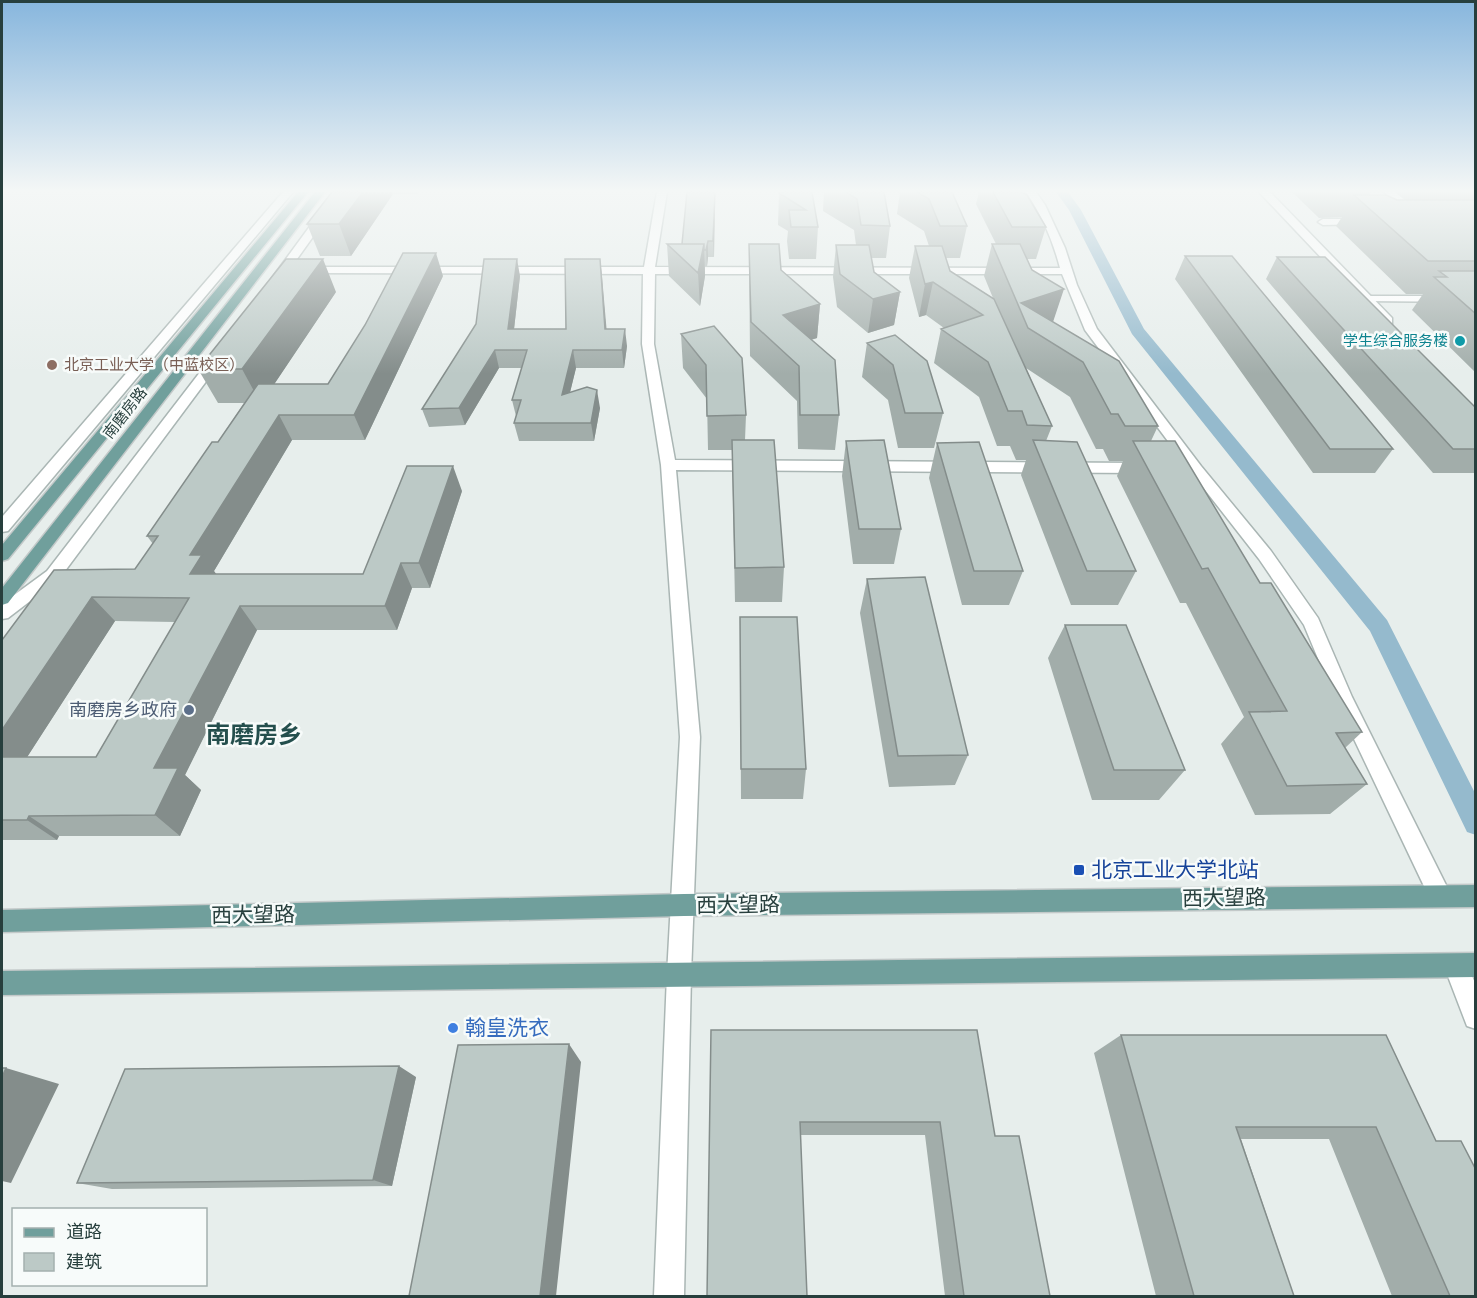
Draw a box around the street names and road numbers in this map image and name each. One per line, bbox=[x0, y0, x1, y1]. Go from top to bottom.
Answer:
street label: 南磨房路 bbox=[99, 384, 151, 442]
street label: 西大望路 bbox=[1182, 885, 1266, 911]
street label: 西大望路 bbox=[696, 892, 780, 918]
street label: 西大望路 bbox=[211, 902, 295, 928]

